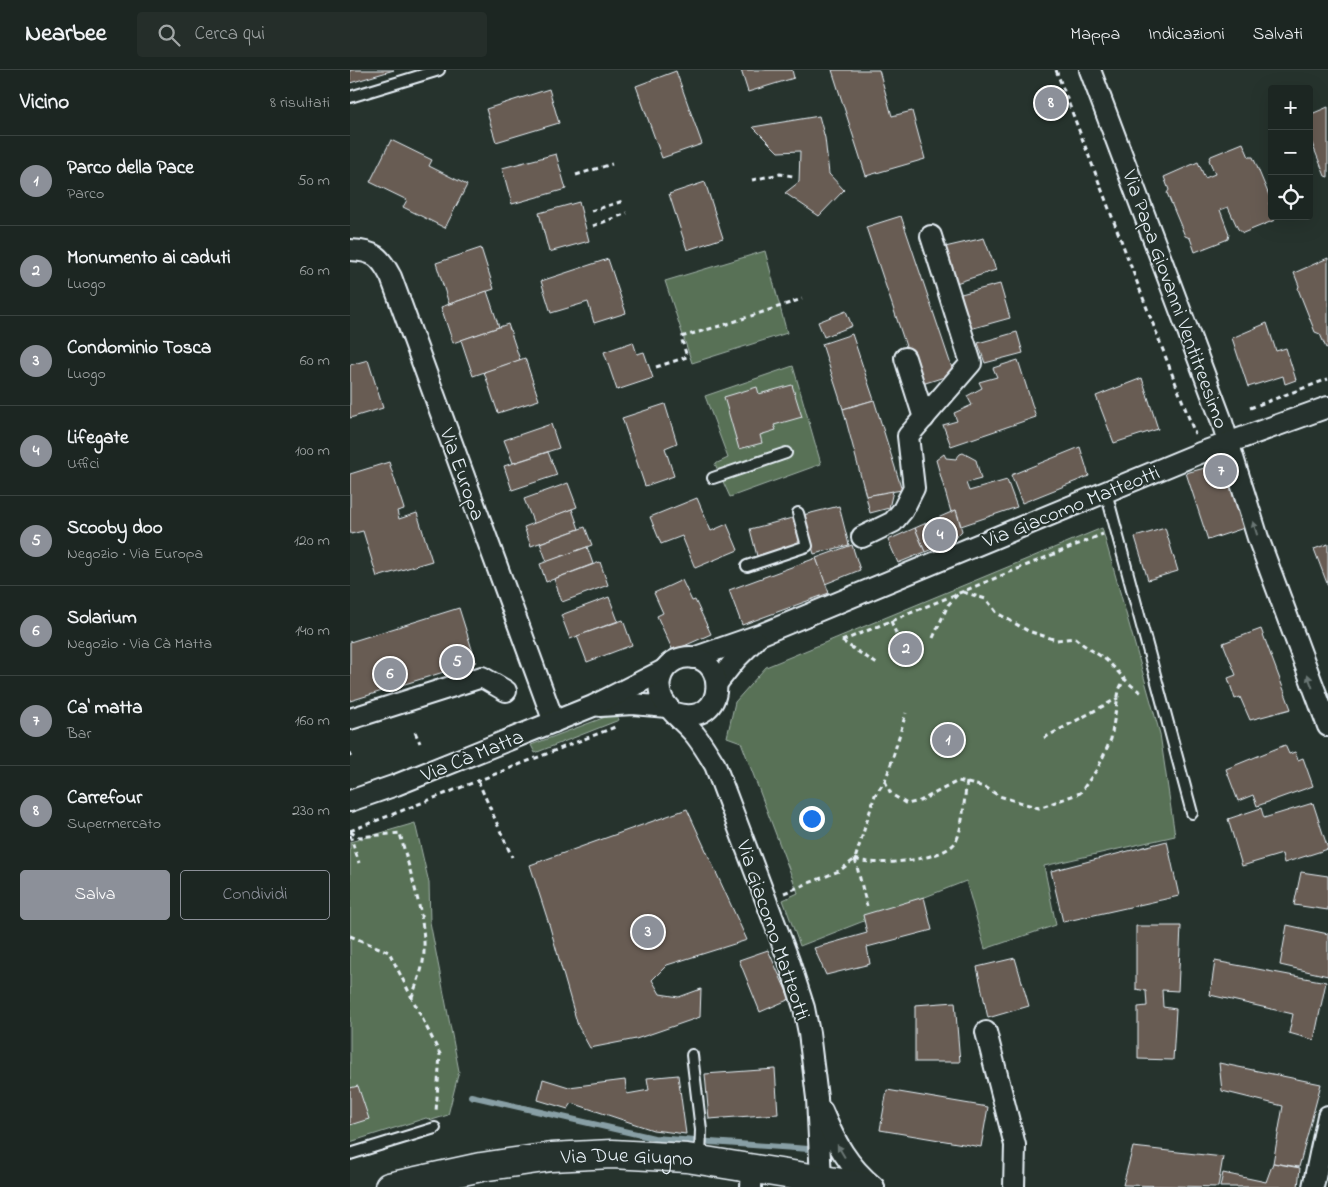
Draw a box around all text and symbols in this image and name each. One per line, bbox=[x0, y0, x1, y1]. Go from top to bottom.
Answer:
search box bbox=[137, 12, 487, 57]
text: Nearbee bbox=[25, 17, 107, 52]
icon: search bbox=[155, 21, 183, 49]
text: Cerca qui bbox=[195, 21, 265, 48]
text: Mappa bbox=[1070, 22, 1120, 48]
text: Indicazioni bbox=[1148, 22, 1225, 48]
text: Salvati bbox=[1253, 22, 1303, 48]
pin: 8 bbox=[1035, 84, 1067, 122]
map controls bbox=[1268, 85, 1313, 220]
button: + bbox=[1268, 85, 1313, 130]
text: Vicino bbox=[20, 88, 69, 118]
text: 8 risultati bbox=[270, 91, 330, 115]
button: − bbox=[1268, 130, 1313, 175]
text: Parco della Pace bbox=[67, 155, 194, 182]
street label: Via Papa Giovanni Ventitreesimo bbox=[1113, 165, 1235, 433]
text: 1 bbox=[33, 169, 39, 193]
text: 50 m bbox=[298, 169, 330, 193]
button: locate bbox=[1268, 175, 1313, 220]
text: Parco bbox=[67, 182, 104, 206]
text: Monumento ai caduti bbox=[67, 245, 231, 272]
text: 2 bbox=[32, 259, 40, 283]
text: 60 m bbox=[300, 259, 330, 283]
text: Luogo bbox=[67, 272, 106, 296]
text: Condominio Tosca bbox=[67, 335, 211, 362]
text: 3 bbox=[33, 349, 39, 373]
text: 60 m bbox=[300, 349, 330, 373]
text: Luogo bbox=[67, 362, 106, 386]
street label: Via Europa bbox=[430, 423, 492, 525]
text: Lifegate bbox=[67, 425, 128, 452]
text: 4 bbox=[33, 439, 39, 463]
text: 100 m bbox=[295, 439, 330, 463]
text: Uffici bbox=[67, 452, 99, 476]
pin: 7 bbox=[1205, 452, 1237, 490]
street label: Via Giacomo Matteotti bbox=[978, 459, 1165, 557]
text: Scooby doo bbox=[67, 515, 163, 542]
pin: 4 bbox=[924, 516, 956, 554]
one-way arrow bbox=[1250, 520, 1258, 535]
text: 5 bbox=[31, 529, 41, 553]
text: 120 m bbox=[294, 529, 330, 553]
text: Negozio · Via Europa bbox=[67, 542, 203, 566]
text: Solarium bbox=[67, 605, 137, 632]
text: 6 bbox=[32, 619, 40, 643]
text: 140 m bbox=[295, 619, 330, 643]
pin: 2 bbox=[890, 630, 922, 668]
text: Negozio · Via Cà Matta bbox=[67, 632, 212, 656]
pin: 5 bbox=[441, 643, 473, 681]
pin: 6 bbox=[374, 655, 406, 693]
one-way arrow bbox=[1306, 673, 1314, 688]
text: Ca' matta bbox=[67, 695, 142, 722]
text: 7 bbox=[33, 709, 39, 733]
text: 160 m bbox=[295, 709, 330, 733]
pin: 1 bbox=[932, 721, 964, 759]
text: Bar bbox=[67, 722, 91, 746]
street label: Via Cà Matta bbox=[416, 723, 529, 791]
text: Carrefour bbox=[67, 785, 142, 812]
text: 8 bbox=[33, 799, 39, 823]
text: 230 m bbox=[292, 799, 330, 823]
your location bbox=[799, 806, 825, 832]
text: Supermercato bbox=[67, 812, 161, 836]
street label: Via Giacomo Matteotti bbox=[727, 836, 817, 1025]
button: Salva bbox=[20, 870, 170, 920]
button: Condividi bbox=[180, 870, 330, 920]
pin: 3 bbox=[632, 913, 664, 951]
street label: Via Due Giugno bbox=[559, 1141, 696, 1176]
one-way arrow bbox=[837, 1145, 846, 1158]

